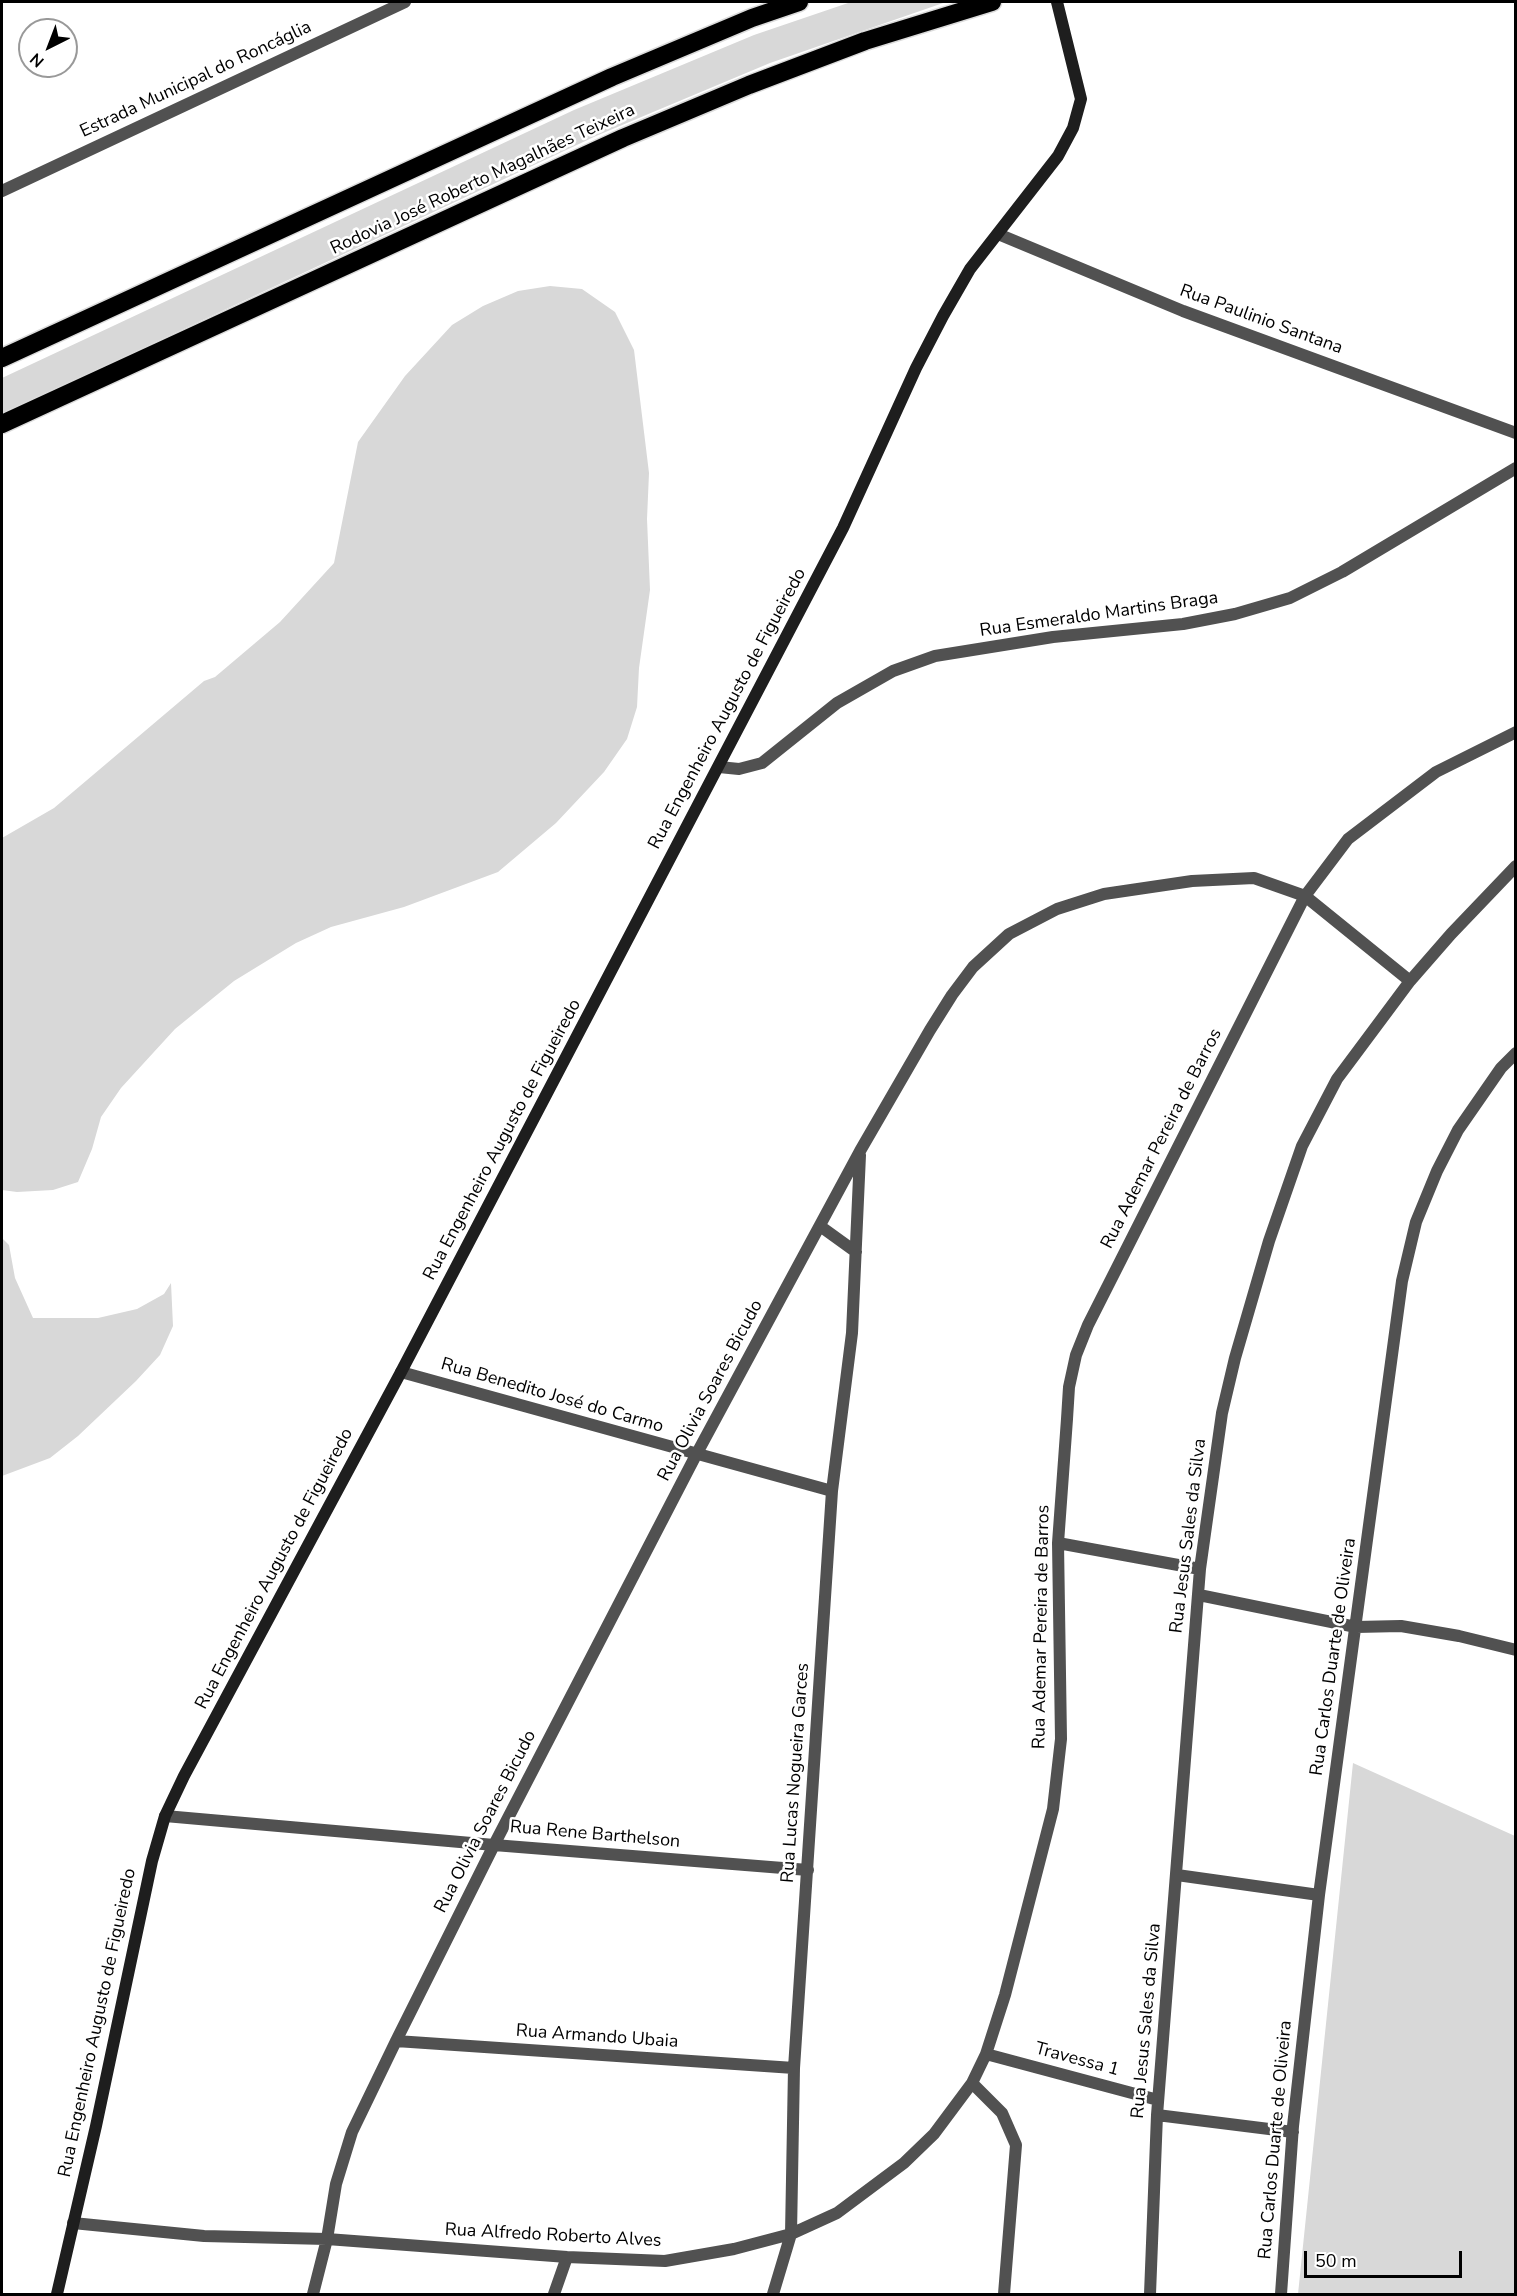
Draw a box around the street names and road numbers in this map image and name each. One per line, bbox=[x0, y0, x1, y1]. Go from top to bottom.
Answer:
street label: Estrada Municipal do Roncáglia bbox=[77, 17, 315, 143]
street label: Rodovia José Roberto Magalhães Teixeira bbox=[327, 100, 639, 260]
street label: Rua Paulinio Santana bbox=[1177, 280, 1345, 360]
street label: Rua Engenheiro Augusto de Figueiredo bbox=[644, 565, 812, 853]
street label: Rua Esmeraldo Martins Braga bbox=[978, 588, 1220, 642]
street label: Rua Engenheiro Augusto de Figueiredo bbox=[419, 996, 587, 1284]
street label: Rua Ademar Pereira de Barros bbox=[1097, 1025, 1227, 1253]
street label: Rua Olivia Soares Bicudo bbox=[654, 1297, 768, 1485]
street label: Rua Benedito José do Carmo bbox=[438, 1354, 666, 1438]
street label: Rua Engenheiro Augusto de Figueiredo bbox=[191, 1425, 359, 1713]
street label: Rua Jesus Sales da Silva bbox=[1166, 1437, 1212, 1635]
street label: Rua Ademar Pereira de Barros bbox=[1029, 1505, 1055, 1749]
street label: Rua Carlos Duarte de Oliveira bbox=[1307, 1537, 1361, 1777]
street label: Rua Lucas Nogueira Garces bbox=[778, 1662, 814, 1884]
street label: Rua Olivia Soares Bicudo bbox=[430, 1727, 542, 1917]
street label: Rua Rene Barthelson bbox=[509, 1817, 681, 1853]
street label: Rua Engenheiro Augusto de Figueiredo bbox=[55, 1867, 141, 2179]
street label: Rua Jesus Sales da Silva bbox=[1128, 1922, 1166, 2120]
street label: Rua Carlos Duarte de Oliveira bbox=[1255, 2020, 1297, 2260]
street label: Rua Armando Ubaia bbox=[515, 2021, 679, 2053]
street label: Travessa 1 bbox=[1033, 2038, 1121, 2082]
street label: Rua Alfredo Roberto Alves bbox=[444, 2220, 662, 2252]

